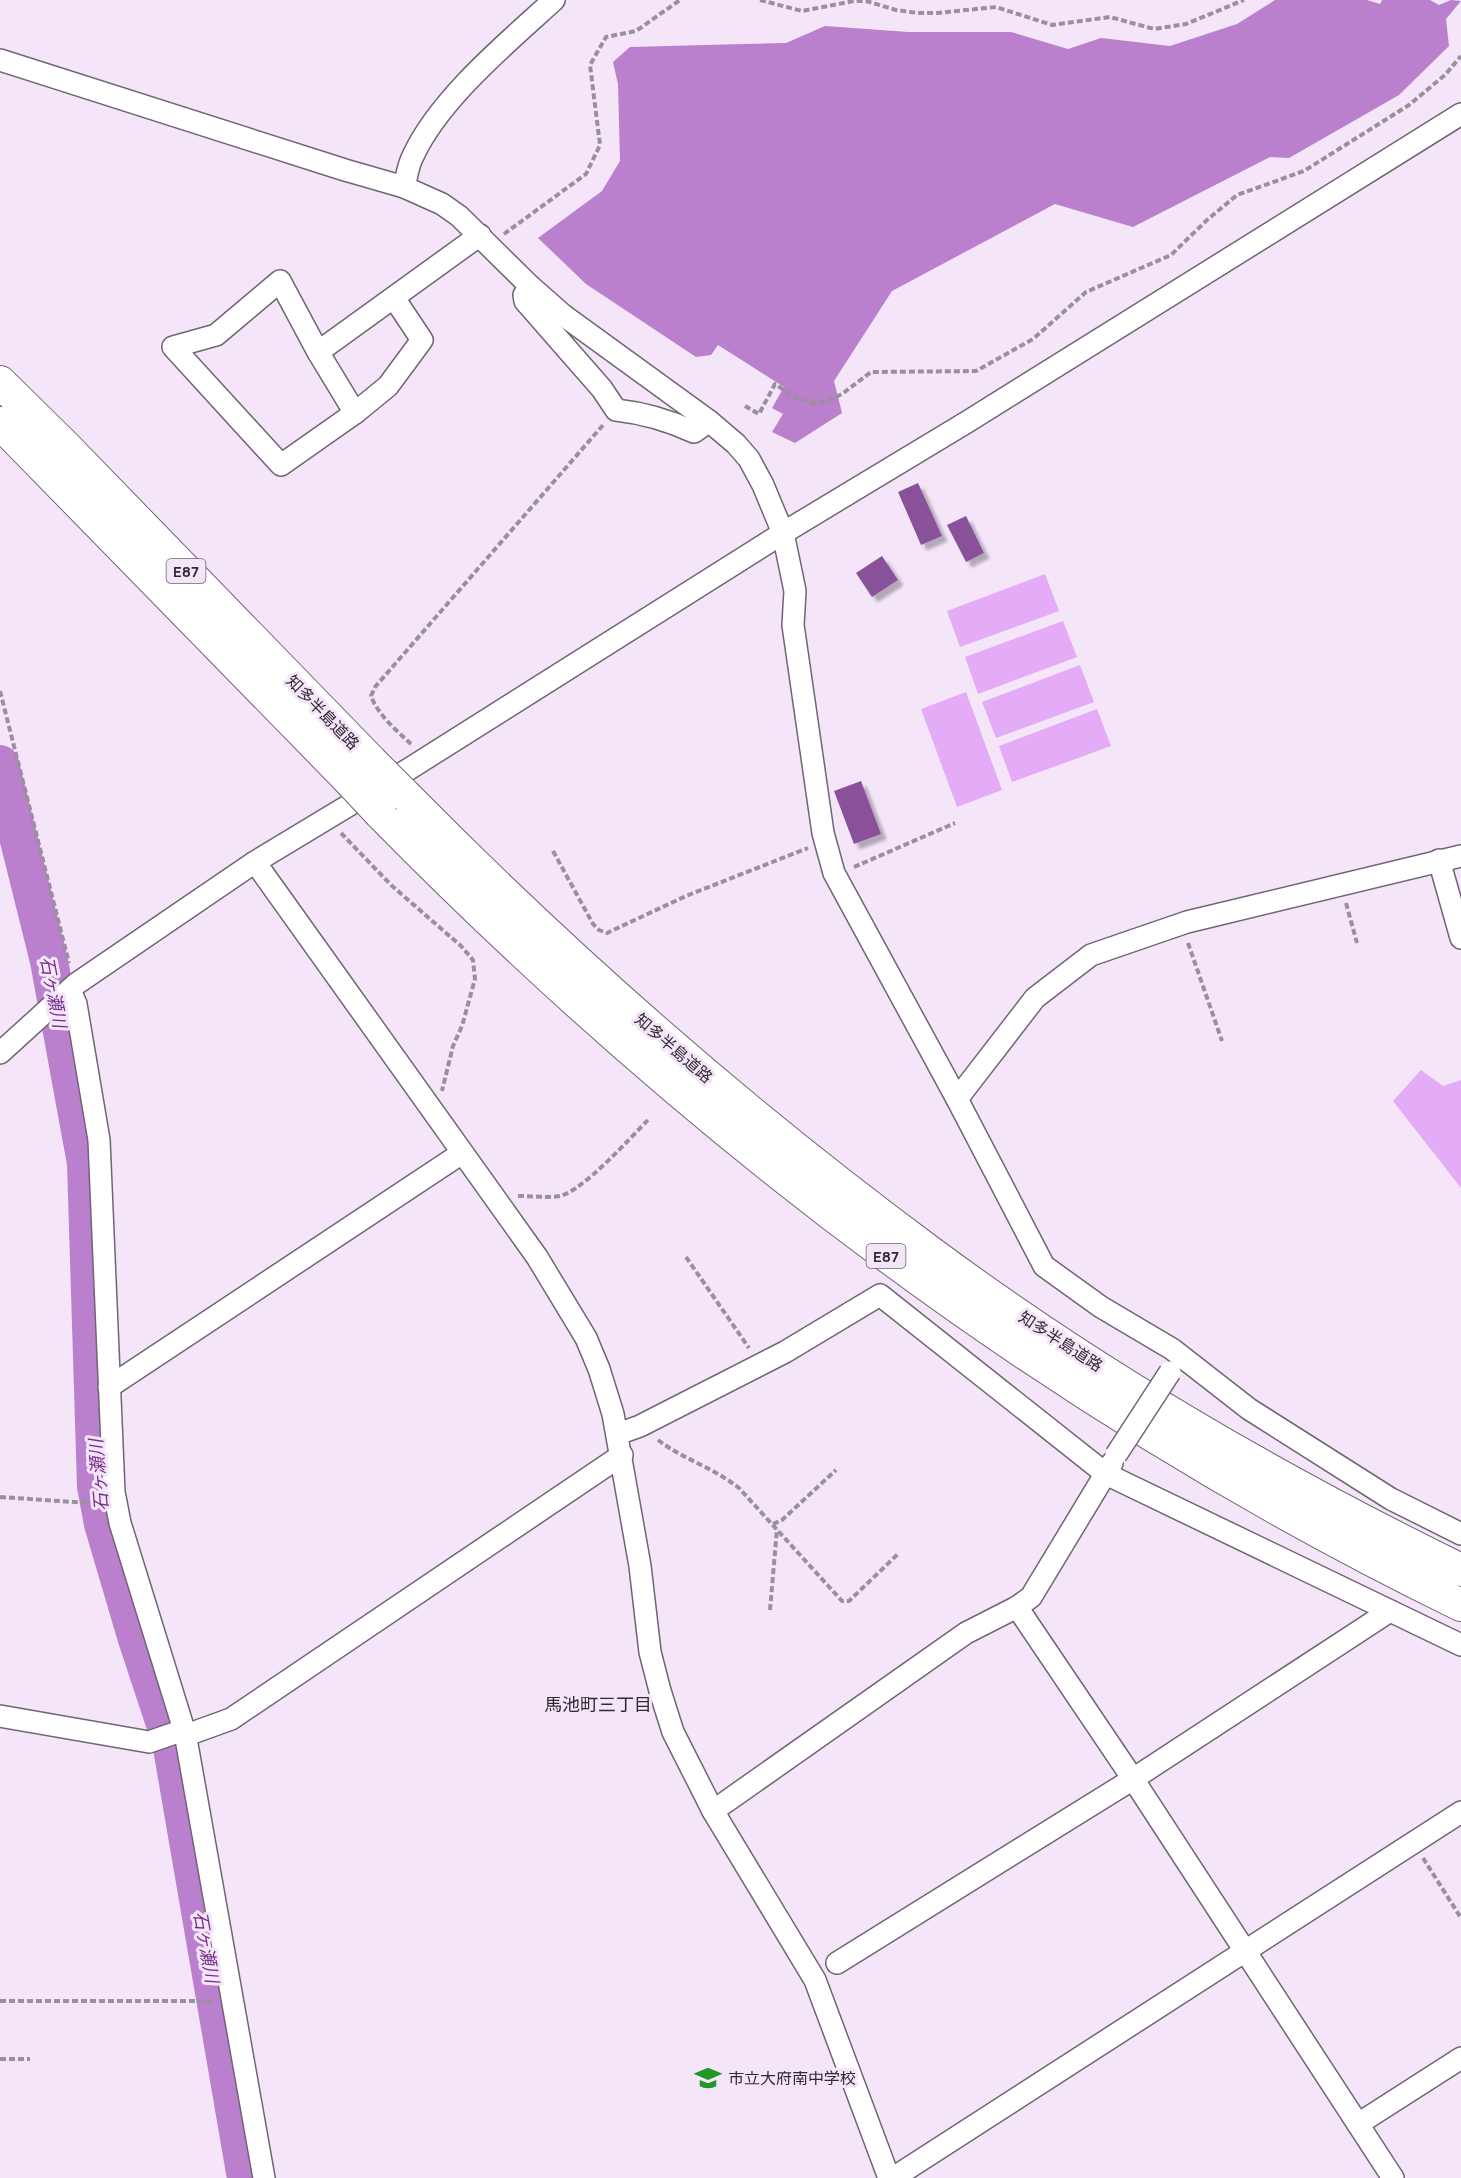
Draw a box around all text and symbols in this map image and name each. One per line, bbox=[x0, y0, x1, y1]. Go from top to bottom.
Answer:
road number: E87 bbox=[166, 559, 206, 583]
street label: 知多半島道路 bbox=[282, 670, 364, 754]
water label: 石ヶ瀬川 bbox=[35, 954, 73, 1032]
street label: 知多半島道路 bbox=[631, 1008, 717, 1088]
road number: E87 bbox=[866, 1244, 906, 1268]
street label: 知多半島道路 bbox=[1015, 1306, 1107, 1376]
water label: 石ヶ瀬川 bbox=[83, 1436, 113, 1512]
district label: 馬池町三丁目 bbox=[544, 1692, 652, 1716]
water label: 石ヶ瀬川 bbox=[189, 1909, 225, 1987]
school or university icon: 市立大府南中学校 bbox=[693, 2063, 723, 2093]
place label: 市立大府南中学校 bbox=[728, 2067, 856, 2089]

